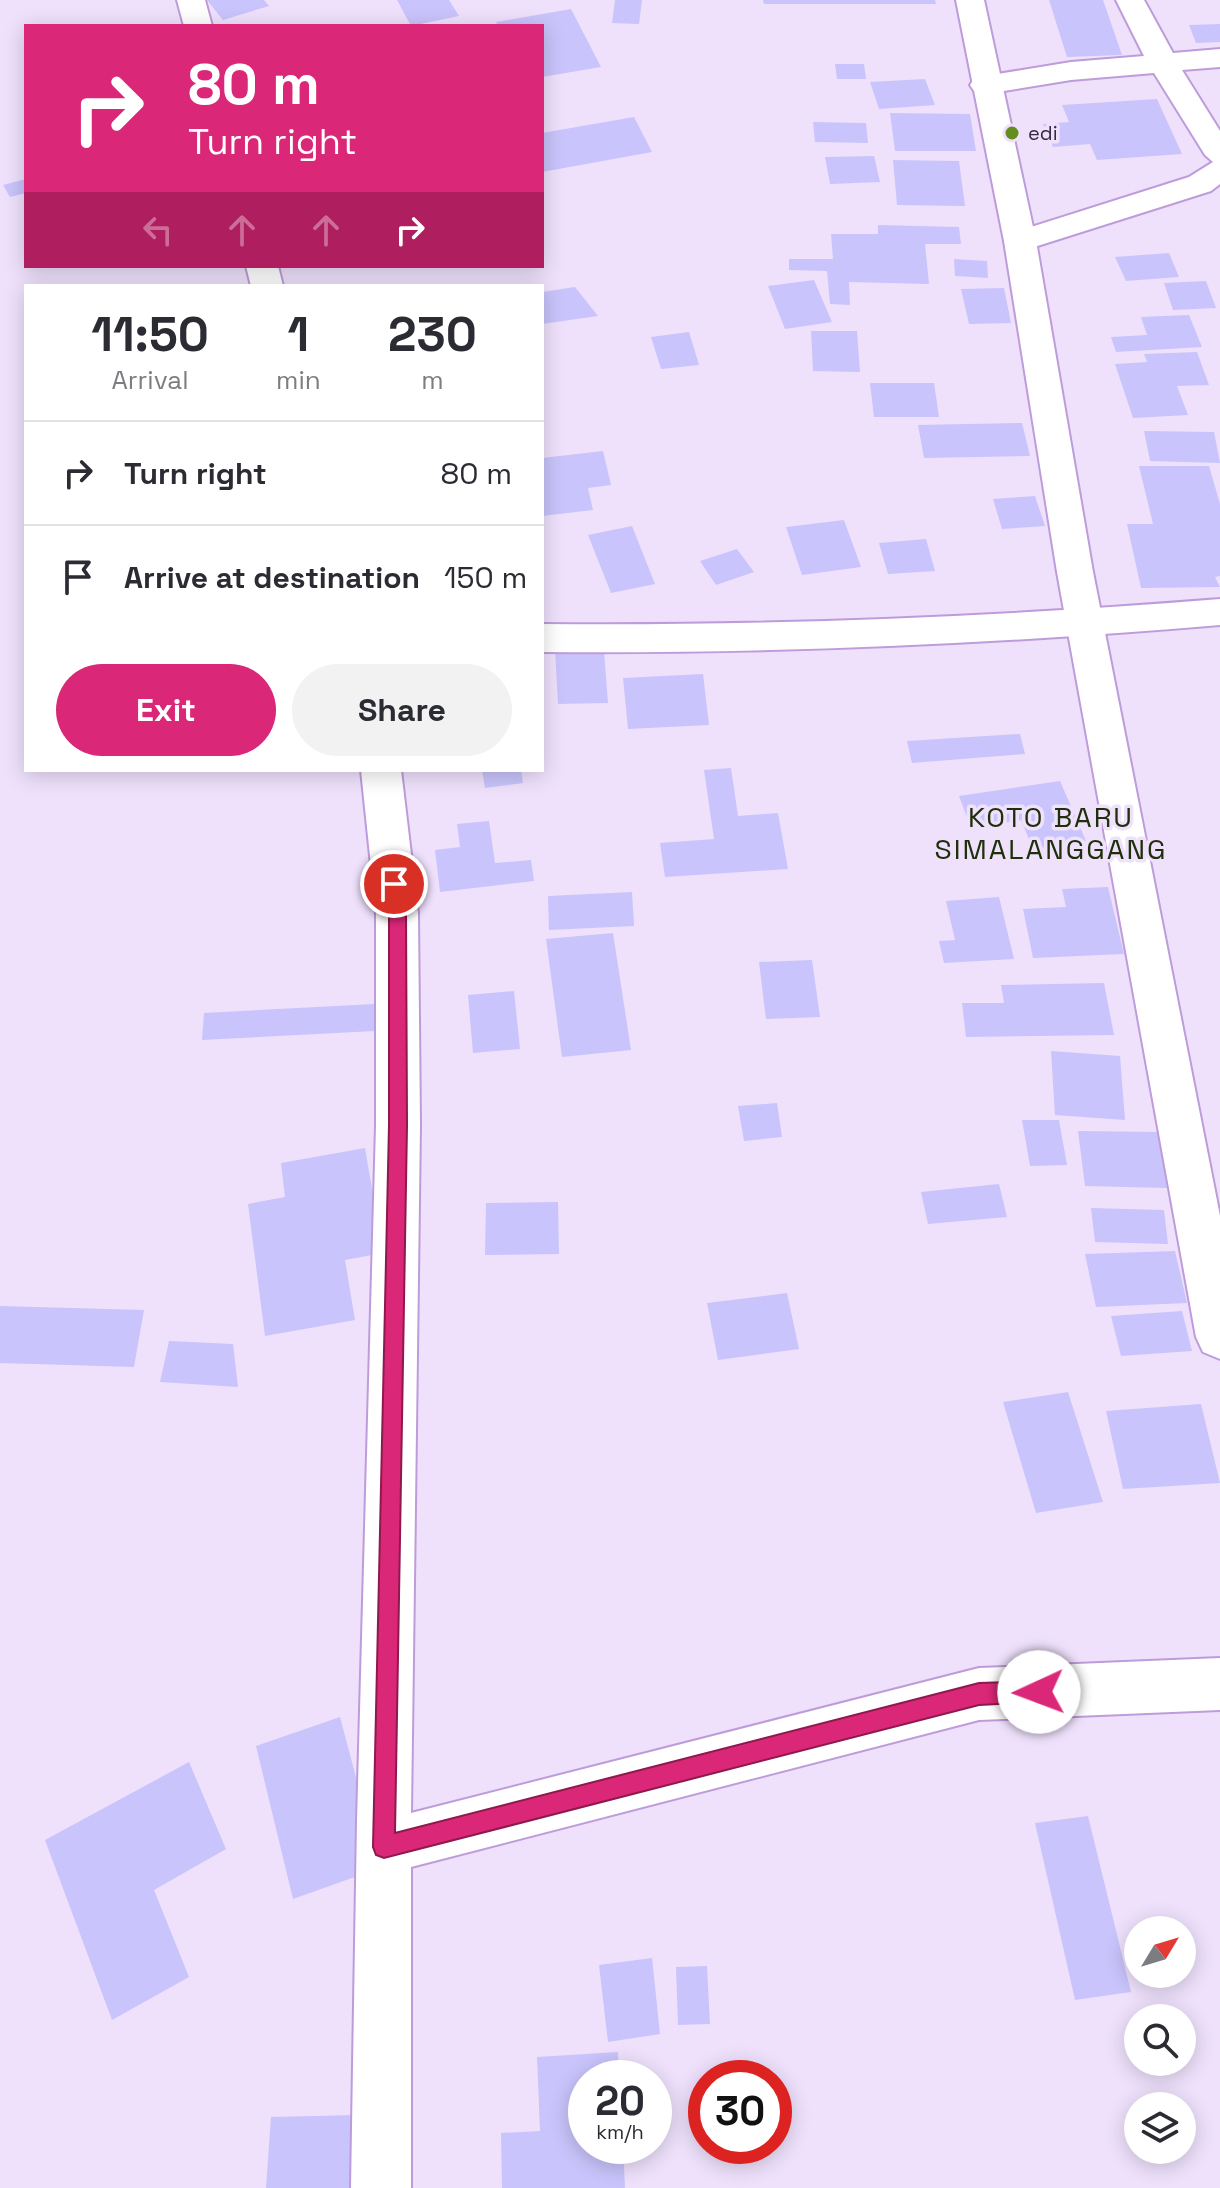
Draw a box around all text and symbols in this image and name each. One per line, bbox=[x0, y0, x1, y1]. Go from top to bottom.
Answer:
text: 80 m bbox=[188, 49, 320, 120]
icon: right bbox=[56, 56, 160, 160]
text: Turn right bbox=[188, 119, 357, 165]
place label: edi bbox=[1028, 120, 1058, 146]
marker: edi bbox=[1003, 124, 1021, 142]
icon: left bbox=[136, 208, 180, 252]
icon: ahead bbox=[220, 208, 264, 252]
icon: ahead bbox=[304, 208, 348, 252]
icon: right bbox=[388, 208, 432, 252]
text: 11:50 bbox=[91, 304, 209, 365]
text: 1 bbox=[288, 304, 309, 365]
text: 230 bbox=[388, 304, 477, 365]
text: Arrival bbox=[111, 363, 189, 397]
text: min bbox=[276, 363, 321, 397]
text: m bbox=[421, 363, 444, 397]
icon: right bbox=[56, 451, 100, 495]
text: Turn right bbox=[124, 454, 267, 493]
text: 80 m bbox=[441, 454, 512, 493]
icon: arrive bbox=[56, 555, 100, 599]
text: Arrive at destination bbox=[124, 558, 420, 597]
text: 150 m bbox=[444, 558, 527, 597]
button: Exit bbox=[56, 664, 276, 756]
button: Share bbox=[292, 664, 512, 756]
district label: KOTO BARU SIMALANGGANG bbox=[934, 799, 1168, 867]
pin bbox=[360, 850, 428, 918]
icon: arrive bbox=[372, 862, 416, 906]
position arrow bbox=[997, 1650, 1081, 1734]
north arrow bbox=[1124, 1916, 1196, 1988]
map controls bbox=[1124, 1916, 1196, 2164]
button: search bbox=[1124, 2004, 1196, 2076]
speed limit sign: 30 bbox=[688, 2060, 792, 2164]
text: 20 bbox=[595, 2076, 645, 2127]
button: layers bbox=[1124, 2092, 1196, 2164]
text: km/h bbox=[596, 2119, 644, 2145]

